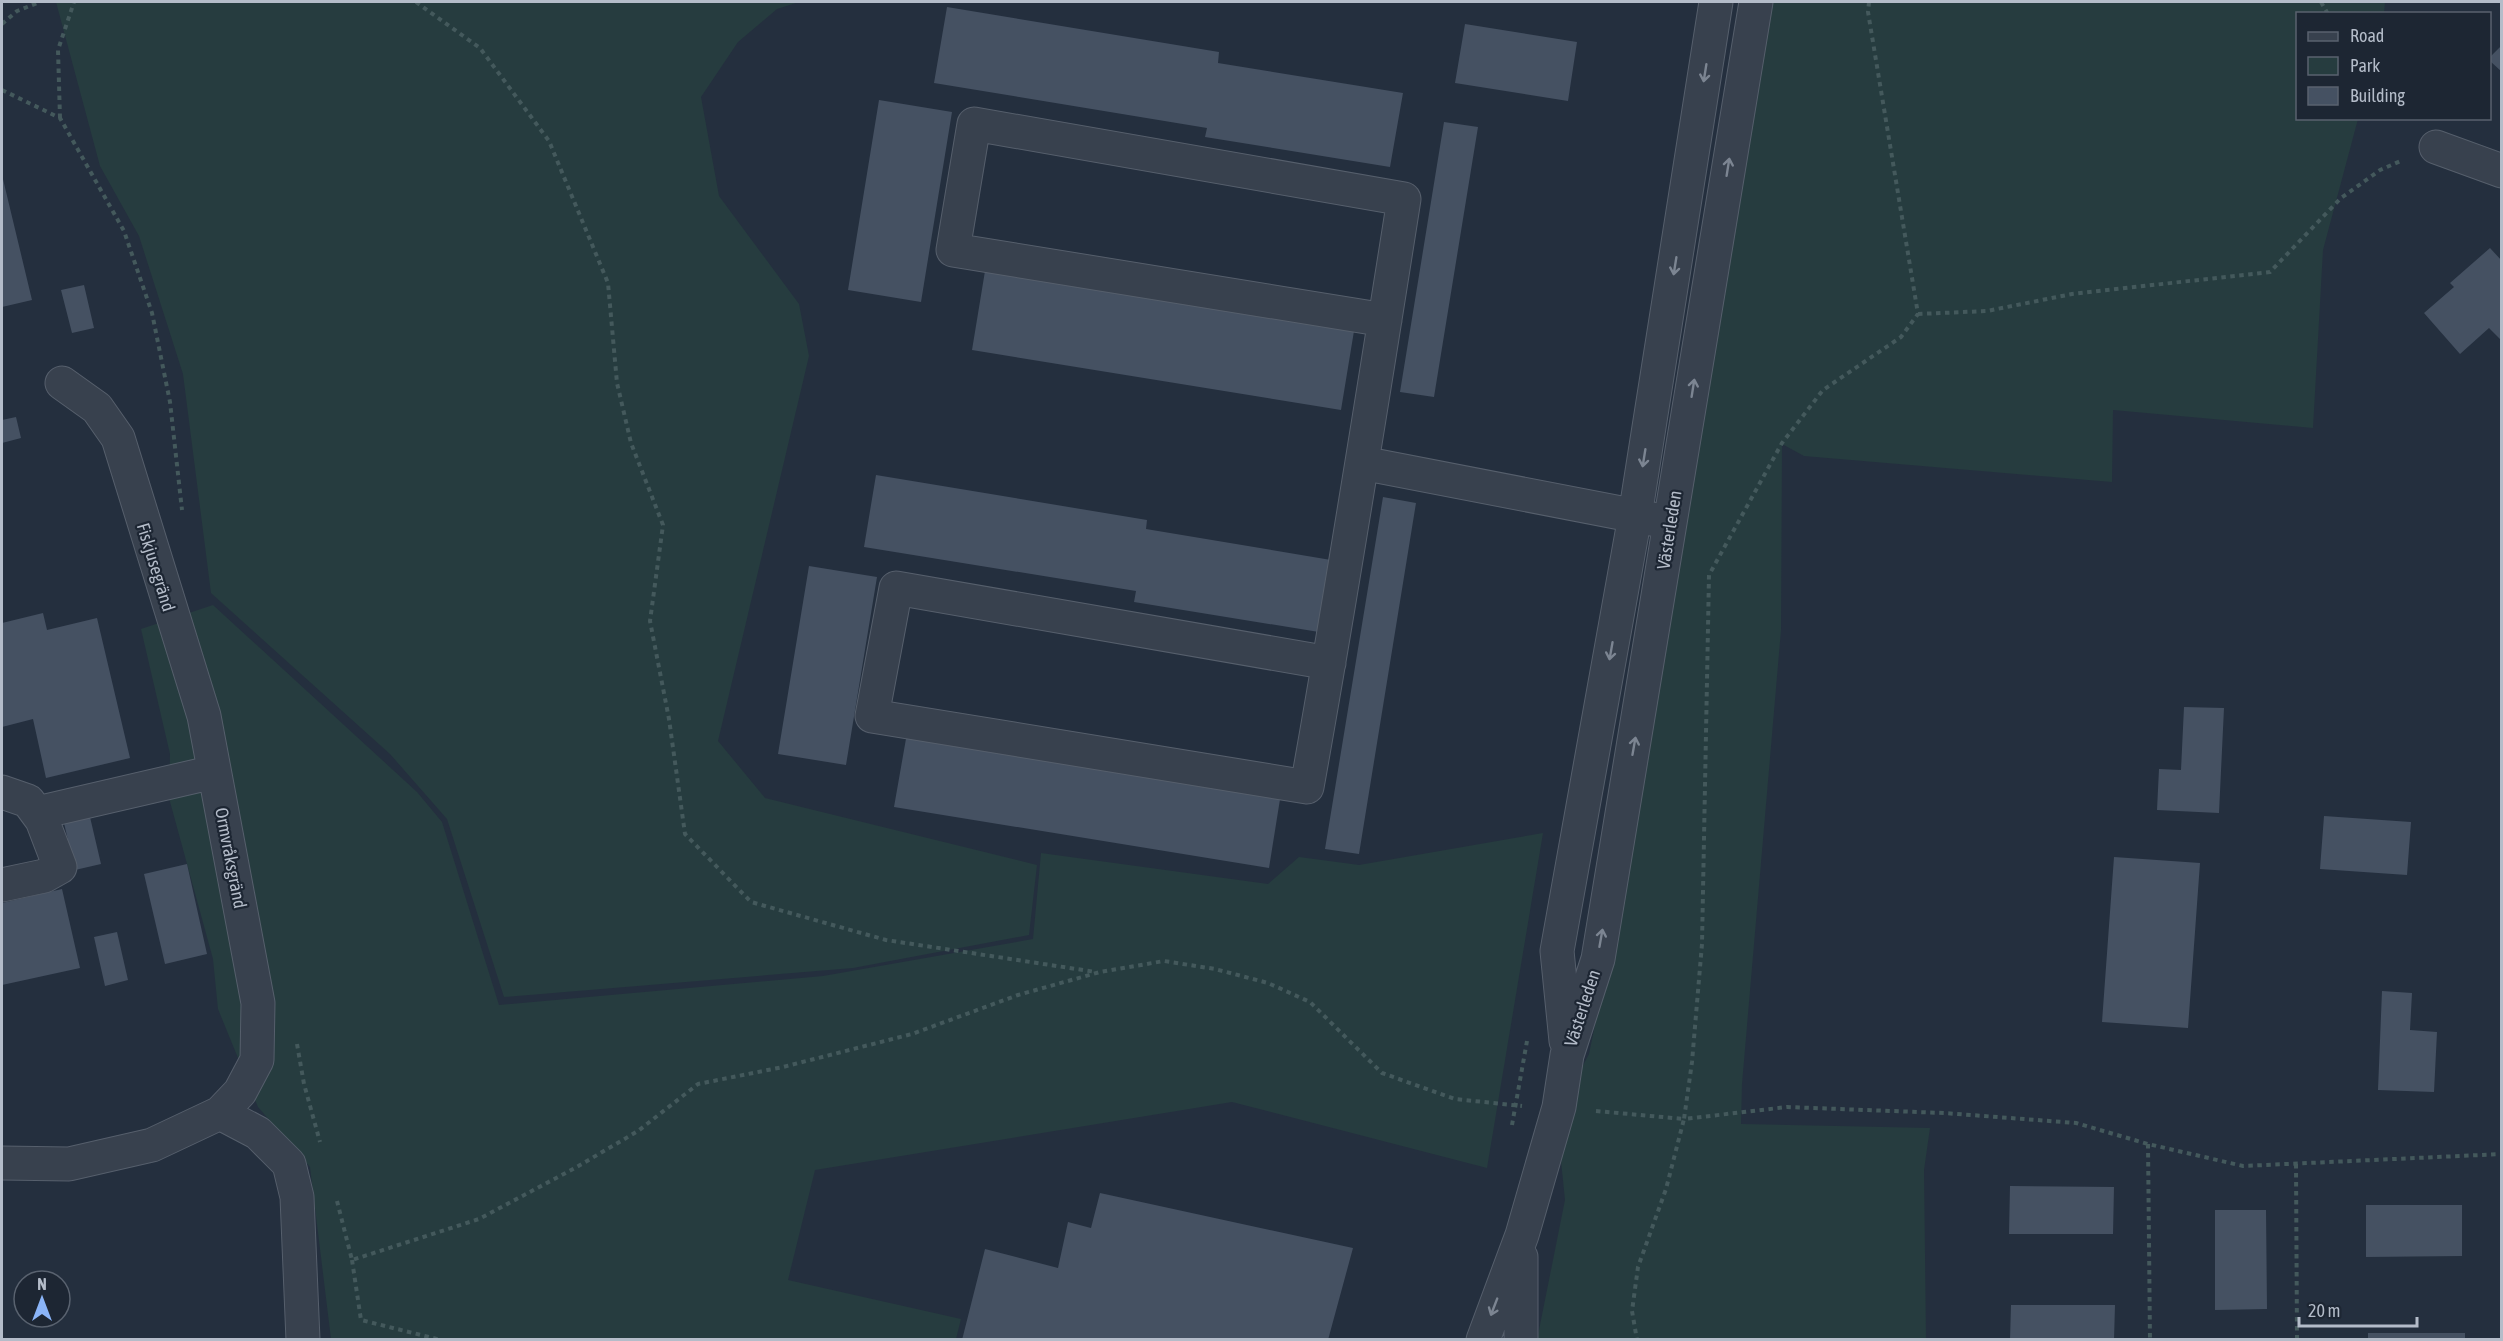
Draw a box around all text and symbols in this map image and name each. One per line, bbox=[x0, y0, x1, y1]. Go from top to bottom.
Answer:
legend bbox=[2296, 12, 2491, 120]
text: Road bbox=[2350, 25, 2384, 46]
text: Park bbox=[2350, 55, 2380, 76]
one-way arrow bbox=[1699, 63, 1710, 83]
text: Building bbox=[2350, 85, 2405, 106]
one-way arrow bbox=[1723, 158, 1734, 178]
one-way arrow bbox=[1669, 255, 1680, 275]
one-way arrow bbox=[1687, 378, 1698, 398]
one-way arrow bbox=[1639, 448, 1650, 468]
street label: Västerleden bbox=[1652, 489, 1686, 571]
street label: Fiskjusegränd bbox=[133, 520, 179, 614]
one-way arrow bbox=[1605, 640, 1616, 660]
one-way arrow bbox=[1629, 737, 1640, 756]
street label: Ormvråksgränd bbox=[211, 806, 251, 910]
one-way arrow bbox=[1596, 929, 1607, 949]
street label: Västerleden bbox=[1560, 967, 1604, 1049]
north arrow bbox=[12, 1269, 72, 1329]
text: N bbox=[37, 1275, 47, 1293]
scale bar bbox=[2299, 1290, 2418, 1328]
one-way arrow bbox=[1488, 1297, 1499, 1316]
text: 20 m bbox=[2308, 1300, 2340, 1321]

